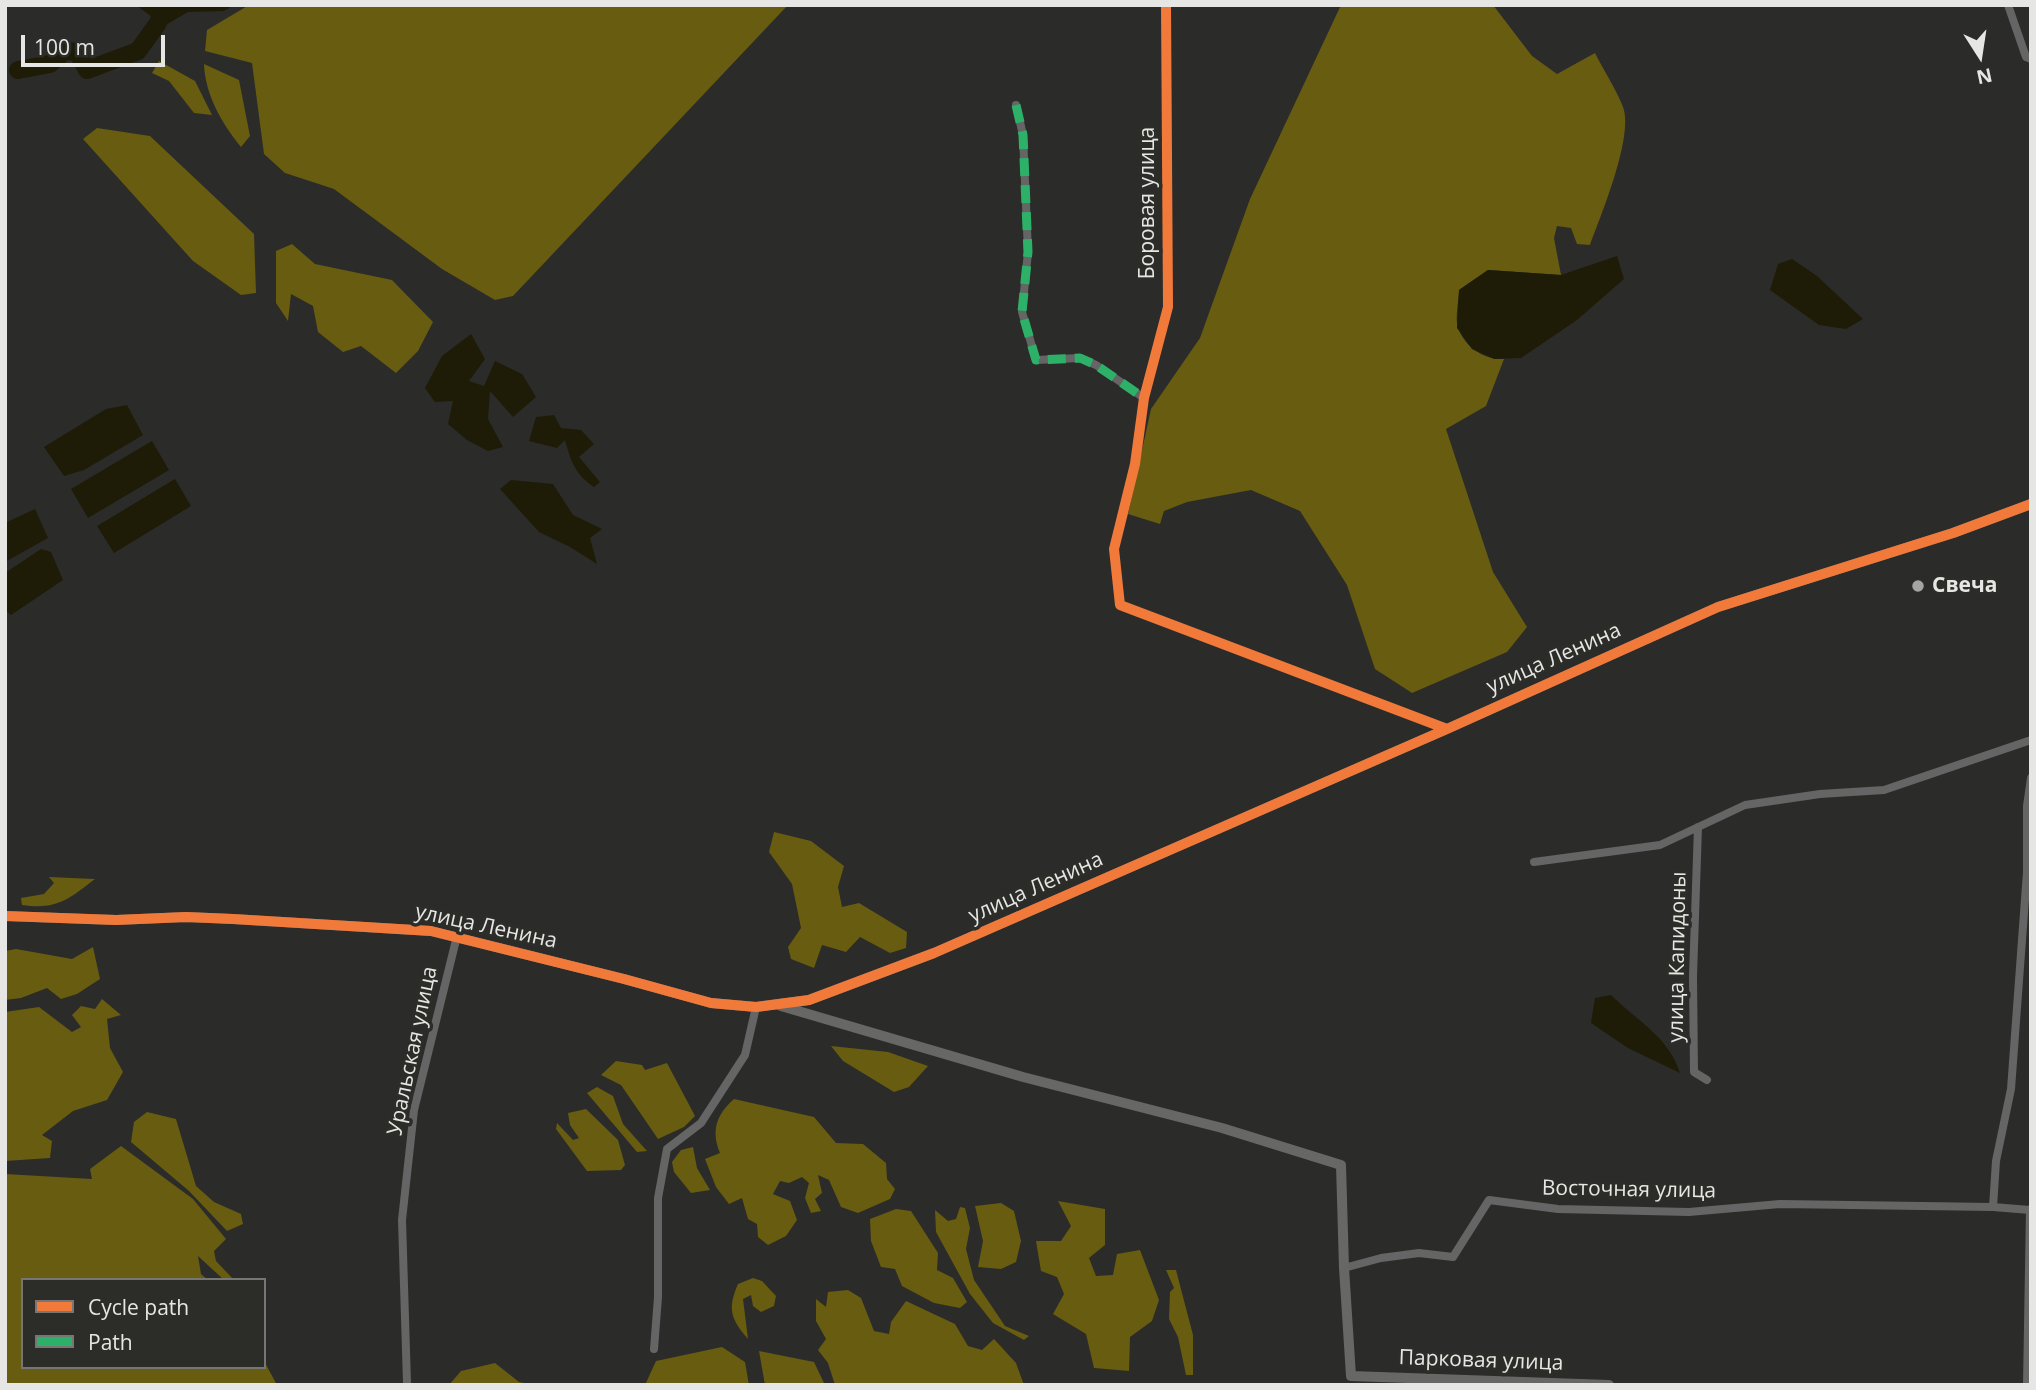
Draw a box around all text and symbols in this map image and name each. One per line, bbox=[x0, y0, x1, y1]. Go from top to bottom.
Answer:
scale bar bbox=[24, 21, 168, 65]
north arrow bbox=[1945, 21, 2015, 91]
text: 100 m bbox=[34, 33, 95, 61]
text: N bbox=[1974, 62, 1995, 91]
street label: Боровая улица bbox=[1135, 127, 1161, 279]
place label: Свеча bbox=[1932, 573, 1997, 599]
marker: Свеча bbox=[1910, 578, 1926, 594]
street label: улица Ленина bbox=[1483, 618, 1625, 700]
street label: улица Ленина bbox=[965, 847, 1107, 929]
street label: улица Капидоны bbox=[1664, 871, 1692, 1043]
street label: улица Ленина bbox=[413, 900, 559, 954]
street label: Уральская улица bbox=[383, 964, 443, 1138]
street label: Восточная улица bbox=[1542, 1176, 1716, 1204]
legend bbox=[21, 1278, 266, 1369]
text: Cycle path bbox=[88, 1293, 189, 1321]
text: Path bbox=[88, 1328, 133, 1356]
street label: Парковая улица bbox=[1398, 1346, 1564, 1376]

